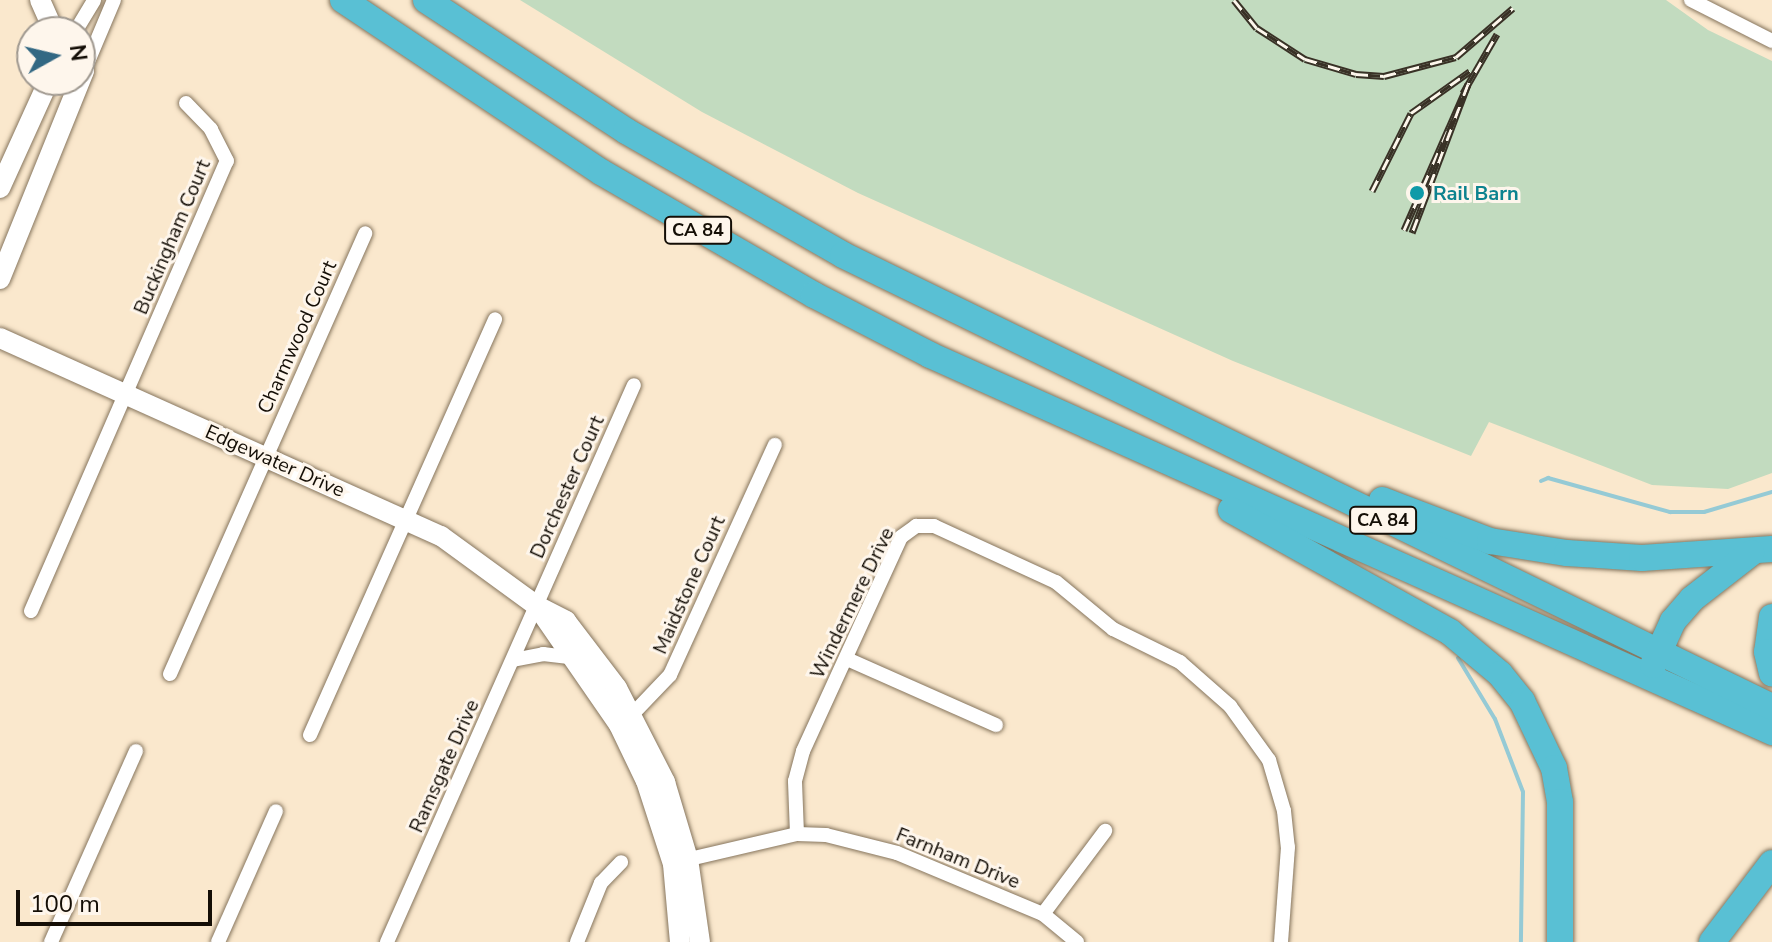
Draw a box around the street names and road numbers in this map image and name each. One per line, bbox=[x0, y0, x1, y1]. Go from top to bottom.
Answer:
street label: Buckingham Court bbox=[129, 156, 215, 318]
road number: CA 84 bbox=[664, 216, 732, 244]
street label: Charmwood Court bbox=[252, 257, 342, 417]
street label: Dorchester Court bbox=[525, 412, 609, 562]
street label: Edgewater Drive bbox=[202, 420, 348, 502]
road number: CA 84 bbox=[1349, 506, 1417, 534]
street label: Maidstone Court bbox=[648, 512, 730, 658]
street label: Windermere Drive bbox=[805, 523, 899, 683]
street label: Ramsgate Drive bbox=[404, 696, 484, 836]
street label: Farnham Drive bbox=[893, 822, 1023, 894]

